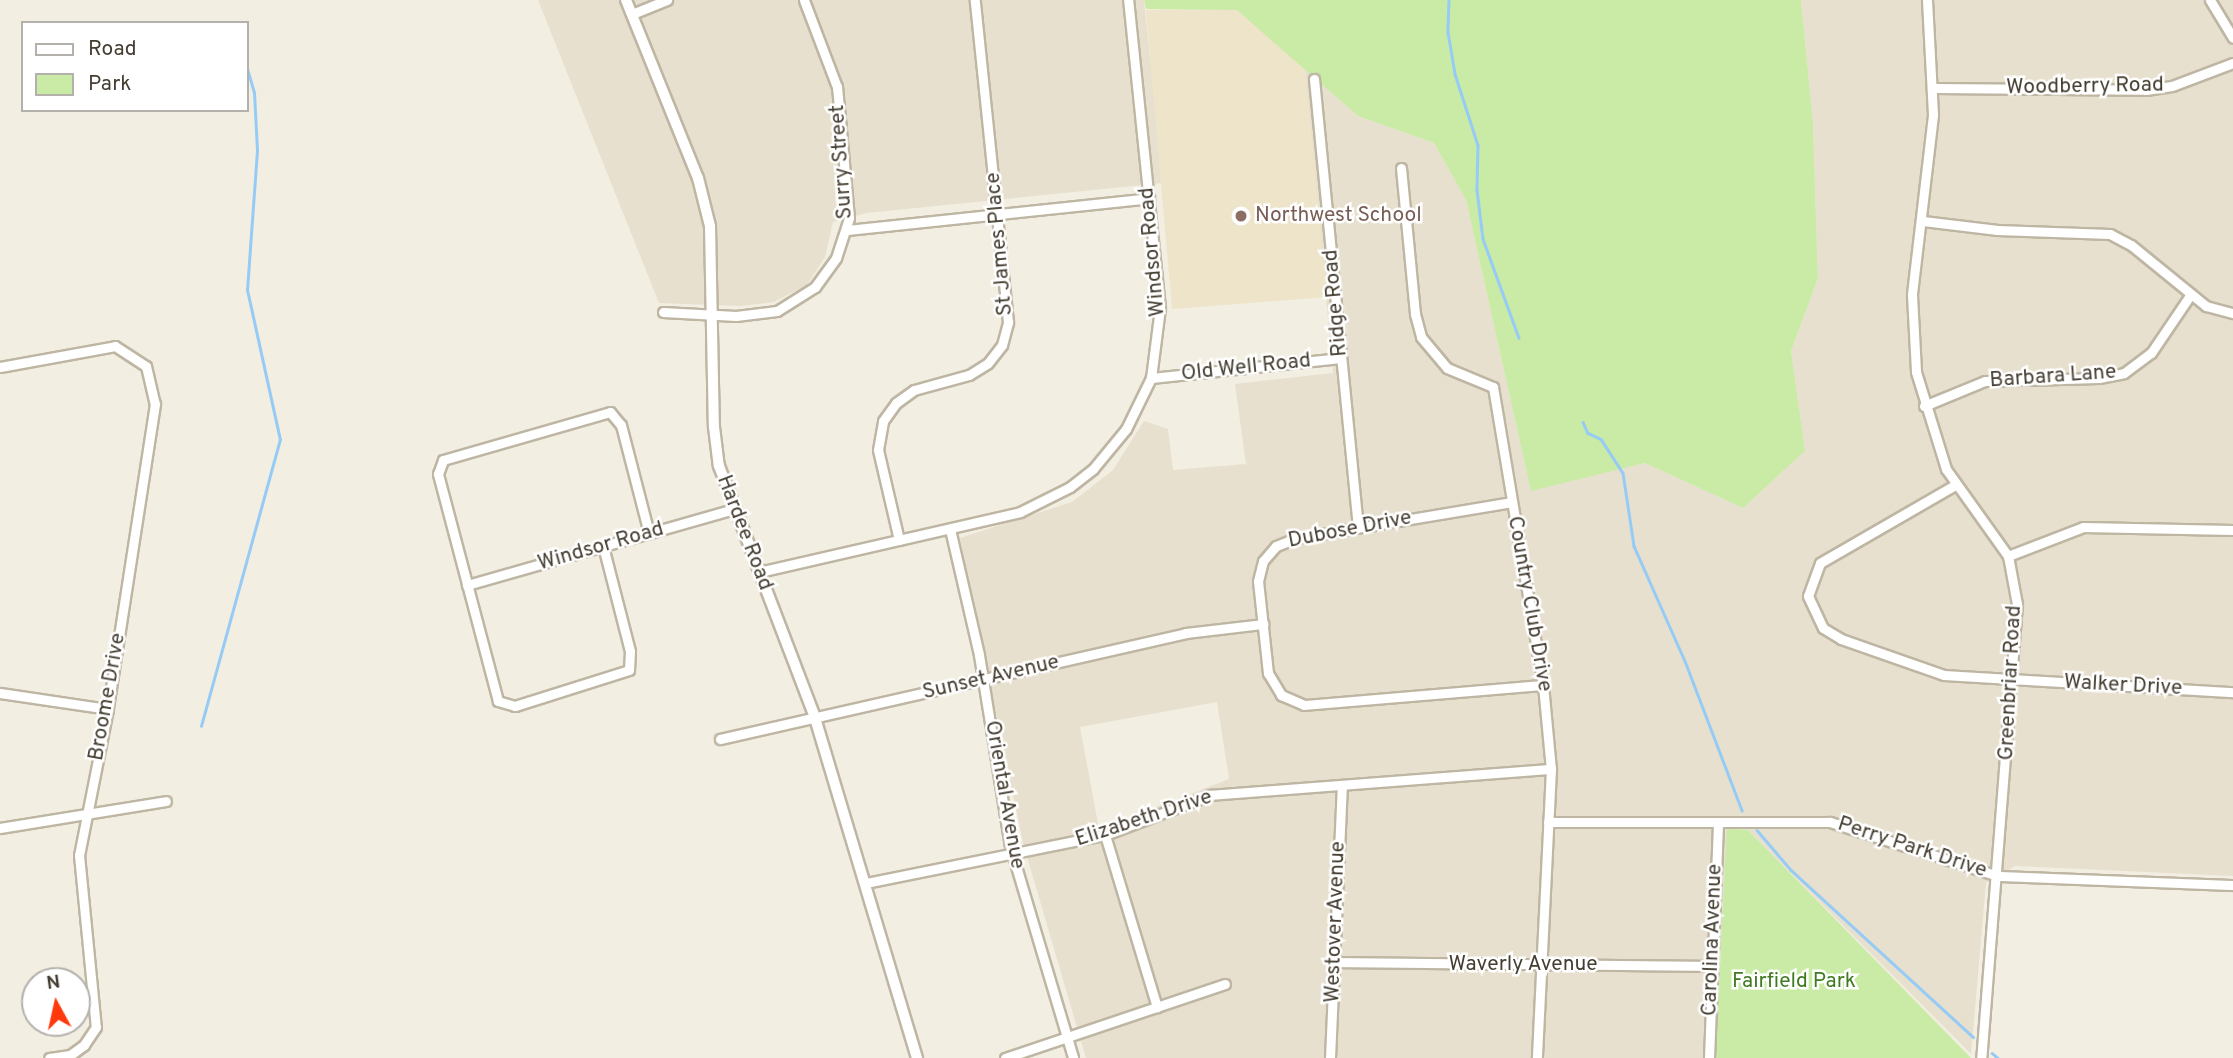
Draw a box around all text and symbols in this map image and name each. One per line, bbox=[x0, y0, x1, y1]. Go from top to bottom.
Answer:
legend bbox=[21, 21, 248, 112]
text: Road bbox=[88, 36, 137, 63]
text: Park bbox=[88, 71, 131, 98]
street label: Woodberry Road bbox=[2006, 73, 2164, 101]
street label: Surry Street bbox=[825, 104, 859, 220]
street label: St James Place bbox=[981, 171, 1019, 317]
street label: Windsor Road bbox=[1135, 186, 1171, 318]
place label: Northwest School bbox=[1255, 203, 1422, 229]
marker: Northwest School bbox=[1233, 208, 1249, 224]
street label: Ridge Road bbox=[1319, 248, 1353, 358]
street label: Old Well Road bbox=[1180, 349, 1312, 387]
street label: Barbara Lane bbox=[1989, 360, 2117, 394]
street label: Hardee Road bbox=[710, 472, 778, 594]
street label: Dubose Drive bbox=[1286, 506, 1414, 554]
street label: Country Club Drive bbox=[1501, 514, 1557, 694]
street label: Windsor Road bbox=[535, 517, 667, 577]
street label: Greenbriar Road bbox=[1994, 605, 2028, 761]
street label: Broome Drive bbox=[84, 631, 132, 763]
street label: Sunset Avenue bbox=[920, 650, 1062, 706]
street label: Walker Drive bbox=[2063, 670, 2183, 702]
street label: Oriental Avenue bbox=[978, 718, 1030, 872]
street label: Elizabeth Drive bbox=[1072, 785, 1216, 853]
street label: Perry Park Drive bbox=[1834, 812, 1990, 884]
street label: Westover Avenue bbox=[1321, 840, 1351, 1004]
street label: Carolina Avenue bbox=[1698, 863, 1728, 1017]
street label: Waverly Avenue bbox=[1448, 952, 1598, 978]
north arrow bbox=[21, 967, 91, 1037]
park label: Fairfield Park bbox=[1732, 969, 1856, 995]
text: N bbox=[45, 970, 62, 996]

